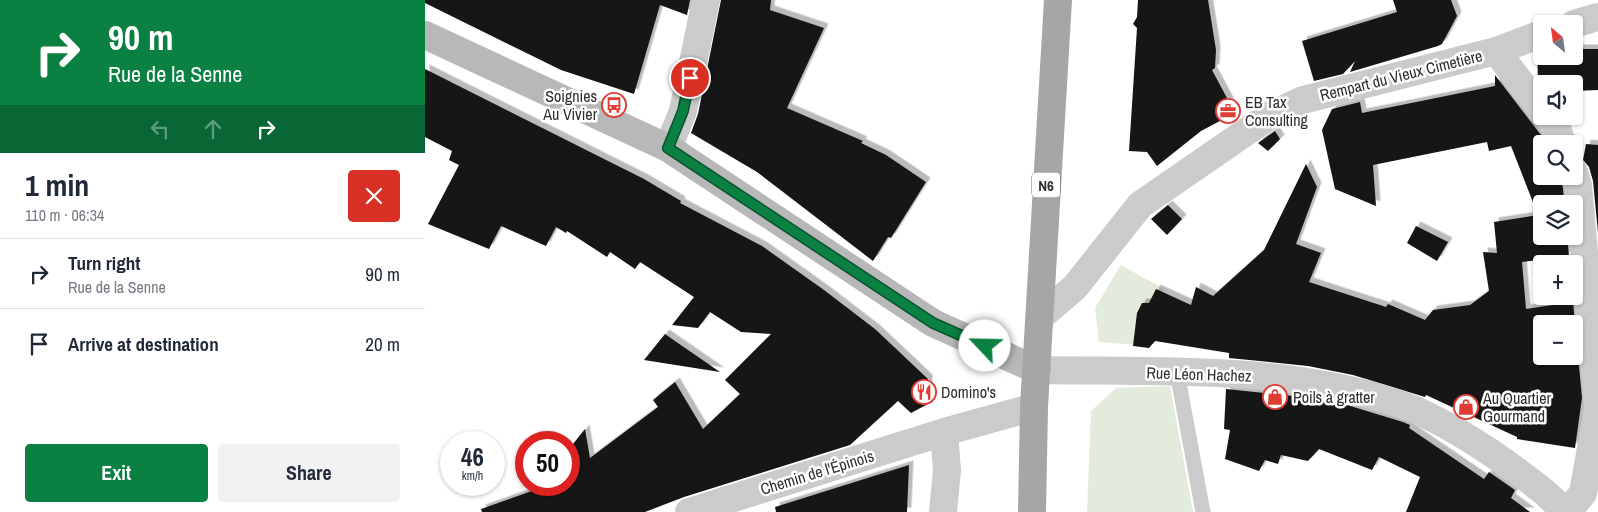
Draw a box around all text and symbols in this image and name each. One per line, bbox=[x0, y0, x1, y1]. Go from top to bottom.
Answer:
text: 90 m bbox=[108, 14, 173, 61]
north arrow bbox=[1533, 15, 1583, 65]
map controls bbox=[1533, 15, 1583, 365]
icon: right bbox=[25, 20, 90, 85]
street label: Rempart du Vieux Cimetière bbox=[1317, 44, 1485, 106]
pin bbox=[669, 57, 711, 99]
text: Rue de la Senne bbox=[108, 59, 242, 89]
icon: arrive bbox=[676, 64, 704, 92]
button: sound bbox=[1533, 75, 1583, 125]
place label: Soignies Au Vivier bbox=[542, 85, 598, 125]
place label: EB Tax Consulting bbox=[1245, 91, 1308, 131]
bus stop icon: Soignies Au Vivier bbox=[601, 92, 627, 118]
office icon: EB Tax Consulting bbox=[1215, 98, 1241, 124]
icon: left bbox=[146, 115, 174, 143]
icon: ahead bbox=[199, 115, 227, 143]
icon: right bbox=[252, 115, 280, 143]
button: search bbox=[1533, 135, 1583, 185]
text: 1 min bbox=[25, 165, 89, 205]
button: close bbox=[348, 170, 400, 222]
road number: N6 bbox=[1032, 172, 1060, 198]
button: layers bbox=[1533, 195, 1583, 245]
text: 110 m · 06:34 bbox=[25, 204, 104, 226]
text: Turn right bbox=[68, 250, 140, 276]
button: + bbox=[1533, 255, 1583, 305]
icon: right bbox=[25, 260, 53, 288]
text: 90 m bbox=[365, 261, 400, 287]
text: Rue de la Senne bbox=[68, 276, 166, 298]
button: − bbox=[1533, 315, 1583, 365]
position arrow bbox=[958, 319, 1010, 371]
icon: arrive bbox=[25, 330, 53, 358]
text: Arrive at destination bbox=[68, 331, 219, 357]
text: 20 m bbox=[365, 331, 400, 357]
street label: Rue Léon Hachez bbox=[1146, 361, 1252, 387]
restaurant icon: Domino's bbox=[911, 379, 937, 405]
place label: Domino's bbox=[941, 381, 996, 403]
shop icon: Poils à gratter bbox=[1262, 384, 1288, 410]
place label: Poils à gratter bbox=[1293, 386, 1375, 408]
place label: Au Quartier Gourmand bbox=[1482, 387, 1551, 427]
shop icon: Au Quartier Gourmand bbox=[1453, 394, 1479, 420]
speed limit sign: 50 bbox=[515, 431, 580, 496]
text: 46 bbox=[461, 440, 484, 474]
button: Exit bbox=[25, 444, 208, 502]
button: Share bbox=[218, 444, 400, 502]
street label: Chemin de l'Épinois bbox=[757, 444, 877, 500]
text: km/h bbox=[462, 468, 483, 484]

